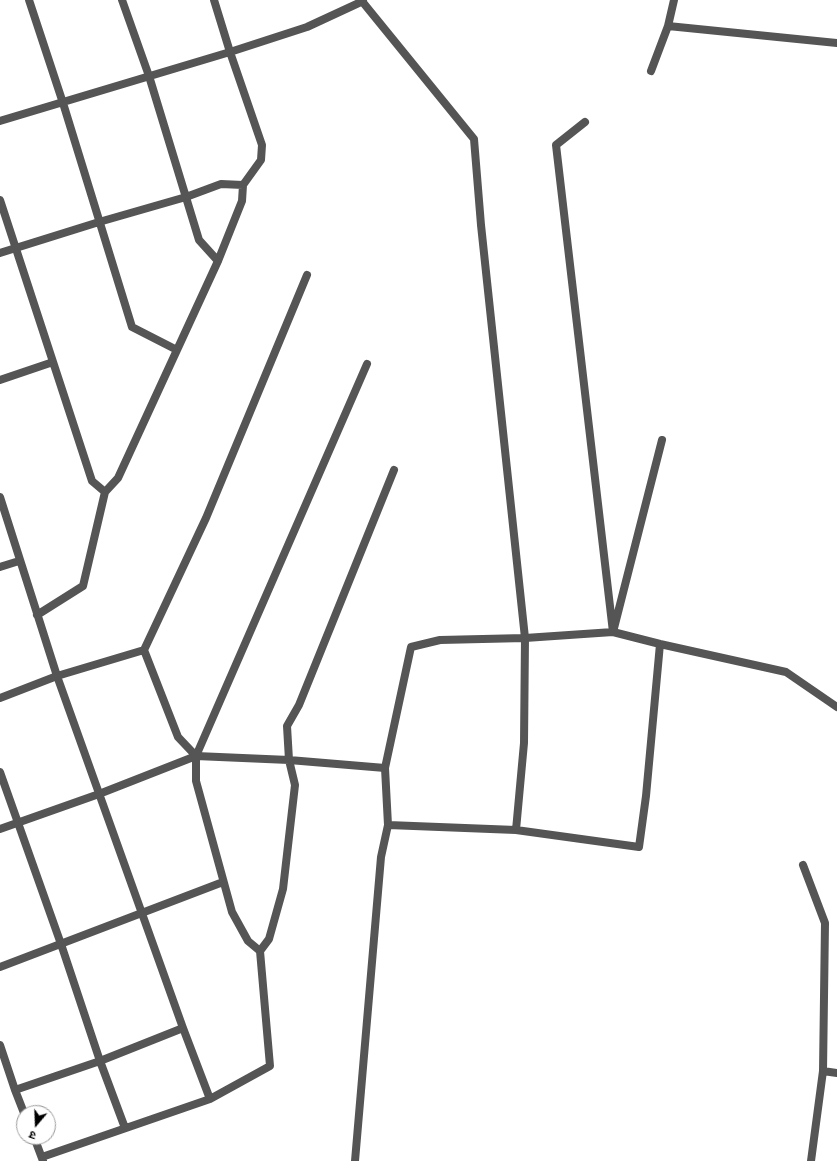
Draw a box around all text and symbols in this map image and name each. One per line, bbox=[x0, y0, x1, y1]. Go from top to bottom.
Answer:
north arrow bbox=[16, 1105, 56, 1145]
text: उ bbox=[27, 1129, 37, 1143]

